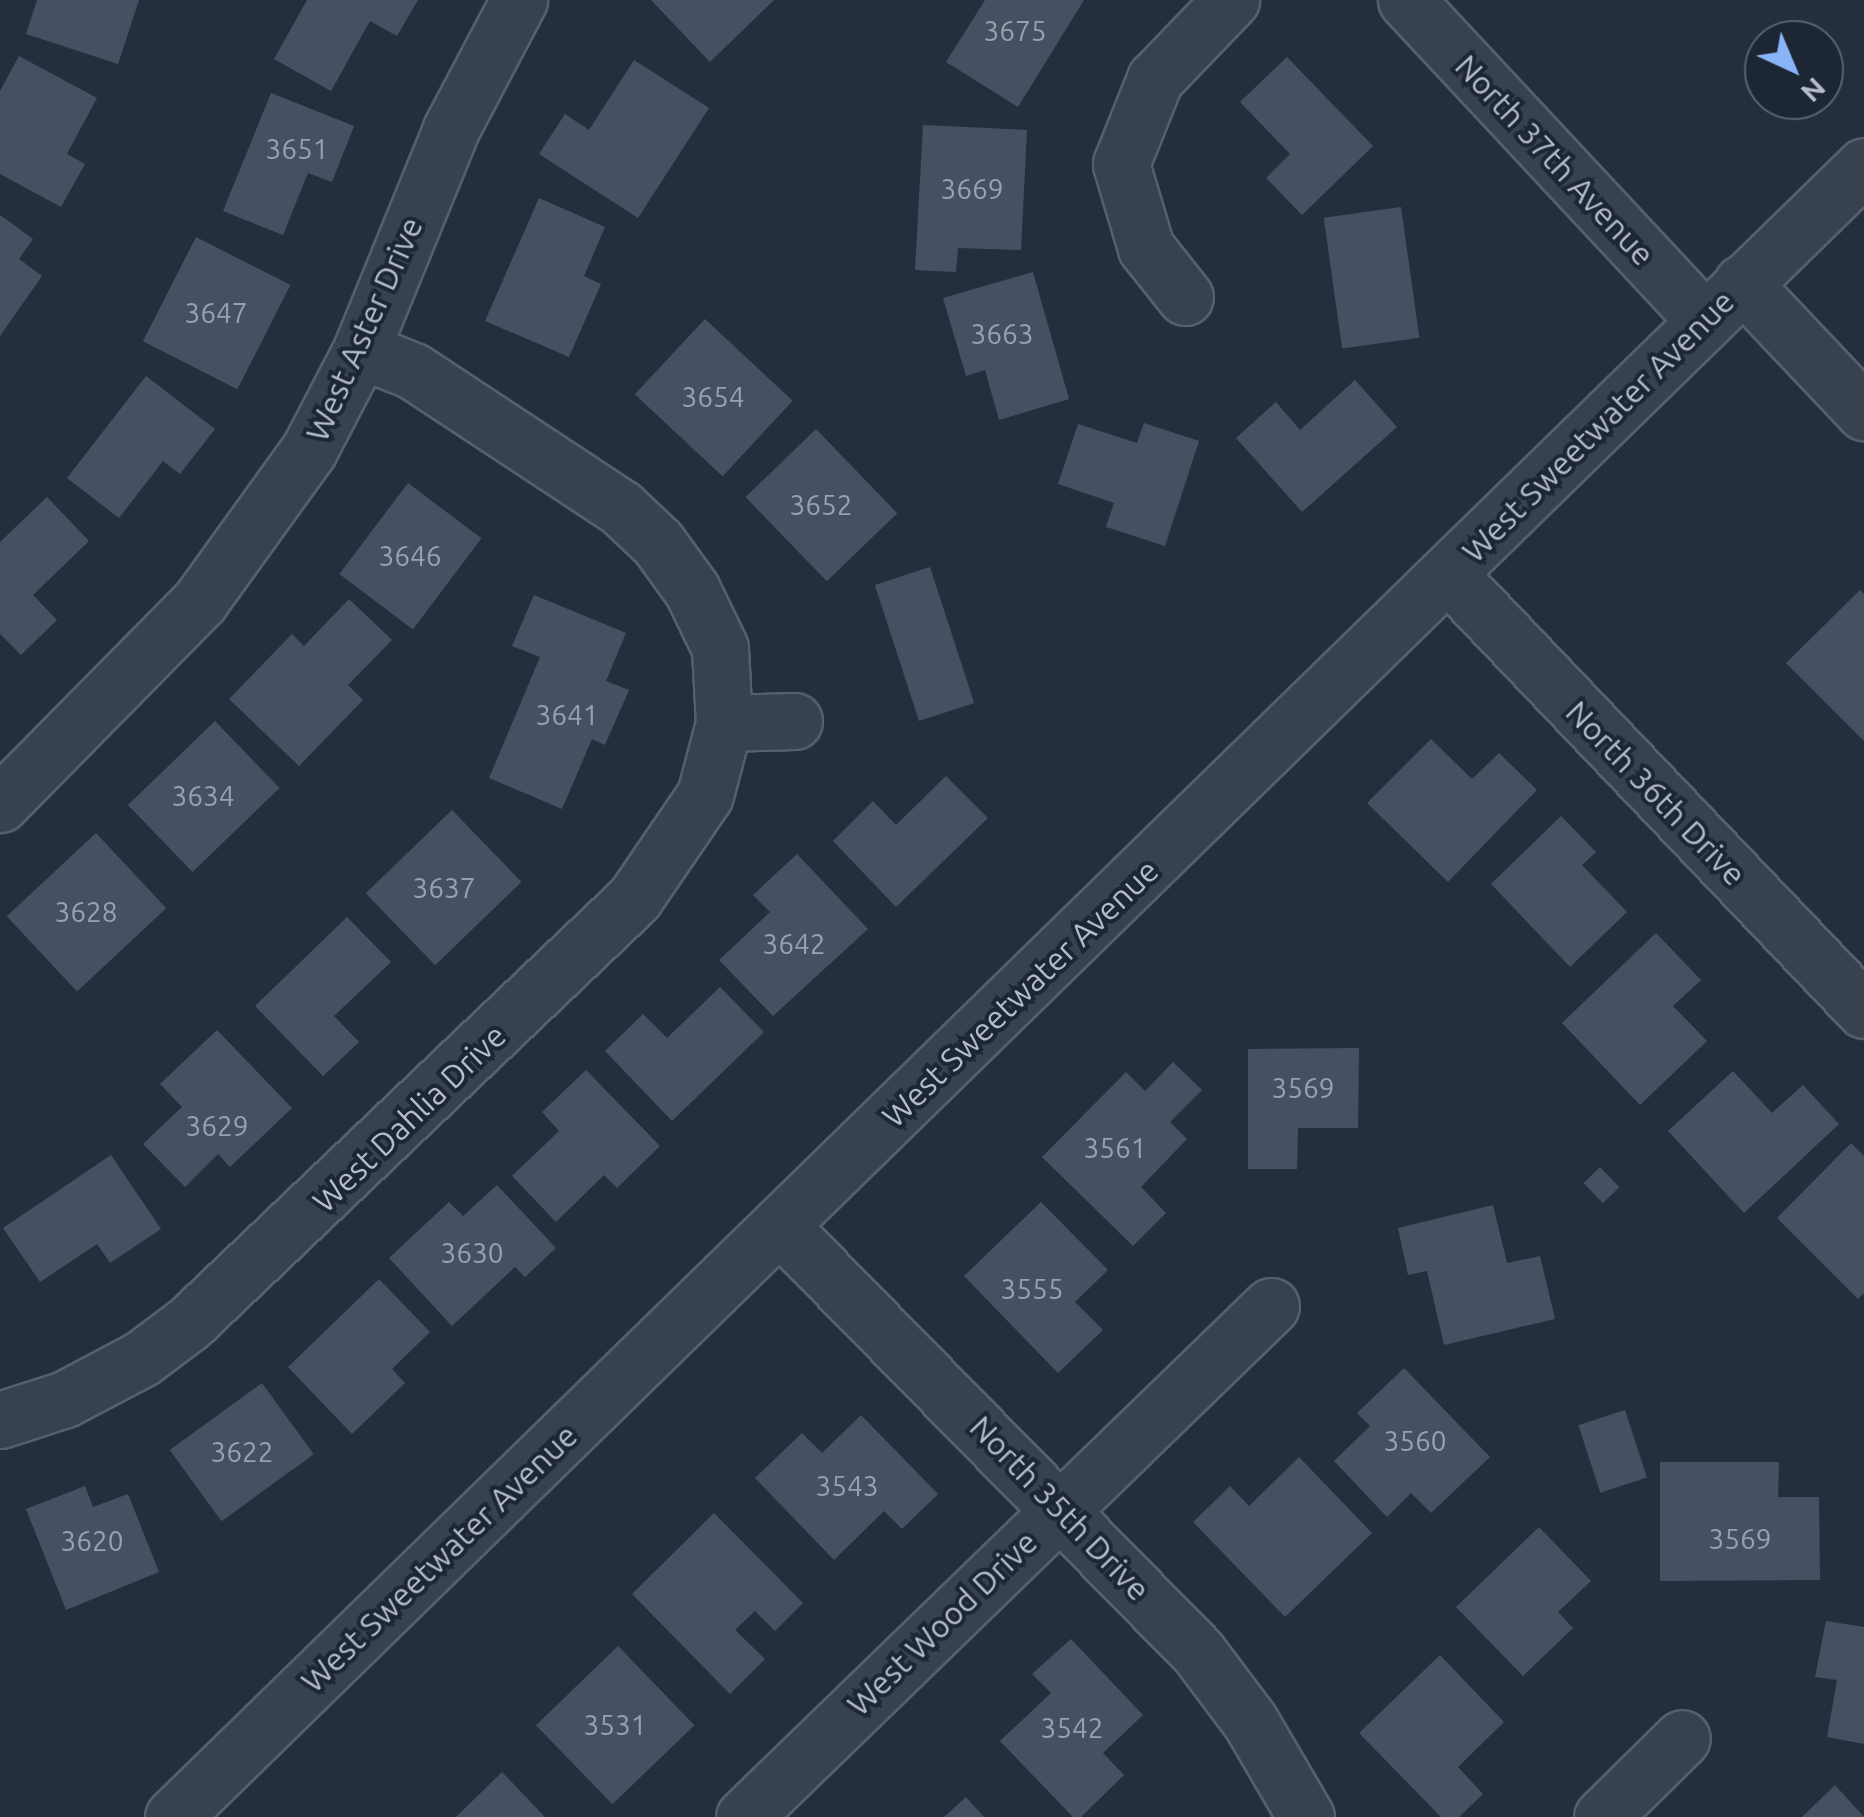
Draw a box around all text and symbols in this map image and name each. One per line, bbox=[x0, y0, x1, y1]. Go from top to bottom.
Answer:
house number: 3675 bbox=[983, 14, 1047, 48]
north arrow bbox=[1744, 20, 1844, 120]
street label: North 37th Avenue bbox=[1448, 47, 1662, 273]
text: N bbox=[1796, 72, 1832, 109]
house number: 3651 bbox=[265, 132, 329, 166]
house number: 3669 bbox=[940, 172, 1004, 206]
street label: West Aster Drive bbox=[297, 211, 431, 447]
street label: West Sweetwater Avenue bbox=[1454, 282, 1742, 570]
house number: 3647 bbox=[184, 296, 248, 330]
house number: 3663 bbox=[970, 317, 1034, 351]
house number: 3654 bbox=[681, 380, 745, 414]
house number: 3652 bbox=[789, 488, 853, 522]
house number: 3646 bbox=[378, 539, 442, 573]
street label: North 36th Drive bbox=[1558, 693, 1754, 893]
house number: 3641 bbox=[535, 698, 599, 732]
house number: 3634 bbox=[171, 779, 235, 813]
street label: West Sweetwater Avenue bbox=[874, 851, 1166, 1135]
house number: 3637 bbox=[412, 871, 476, 905]
house number: 3628 bbox=[54, 895, 118, 929]
house number: 3642 bbox=[762, 927, 826, 961]
street label: West Dahlia Drive bbox=[304, 1016, 514, 1220]
house number: 3569 bbox=[1271, 1071, 1335, 1105]
house number: 3629 bbox=[185, 1109, 249, 1143]
house number: 3561 bbox=[1083, 1131, 1147, 1165]
house number: 3630 bbox=[440, 1236, 504, 1270]
house number: 3555 bbox=[1000, 1272, 1064, 1306]
street label: North 35th Drive bbox=[962, 1408, 1158, 1608]
street label: West Sweetwater Avenue bbox=[293, 1416, 585, 1700]
house number: 3560 bbox=[1383, 1424, 1447, 1458]
house number: 3622 bbox=[210, 1435, 274, 1469]
house number: 3543 bbox=[815, 1469, 879, 1503]
house number: 3569 bbox=[1708, 1522, 1772, 1556]
street label: West Wood Drive bbox=[839, 1523, 1045, 1723]
house number: 3620 bbox=[60, 1524, 124, 1558]
house number: 3531 bbox=[583, 1708, 647, 1742]
house number: 3542 bbox=[1040, 1711, 1104, 1745]

